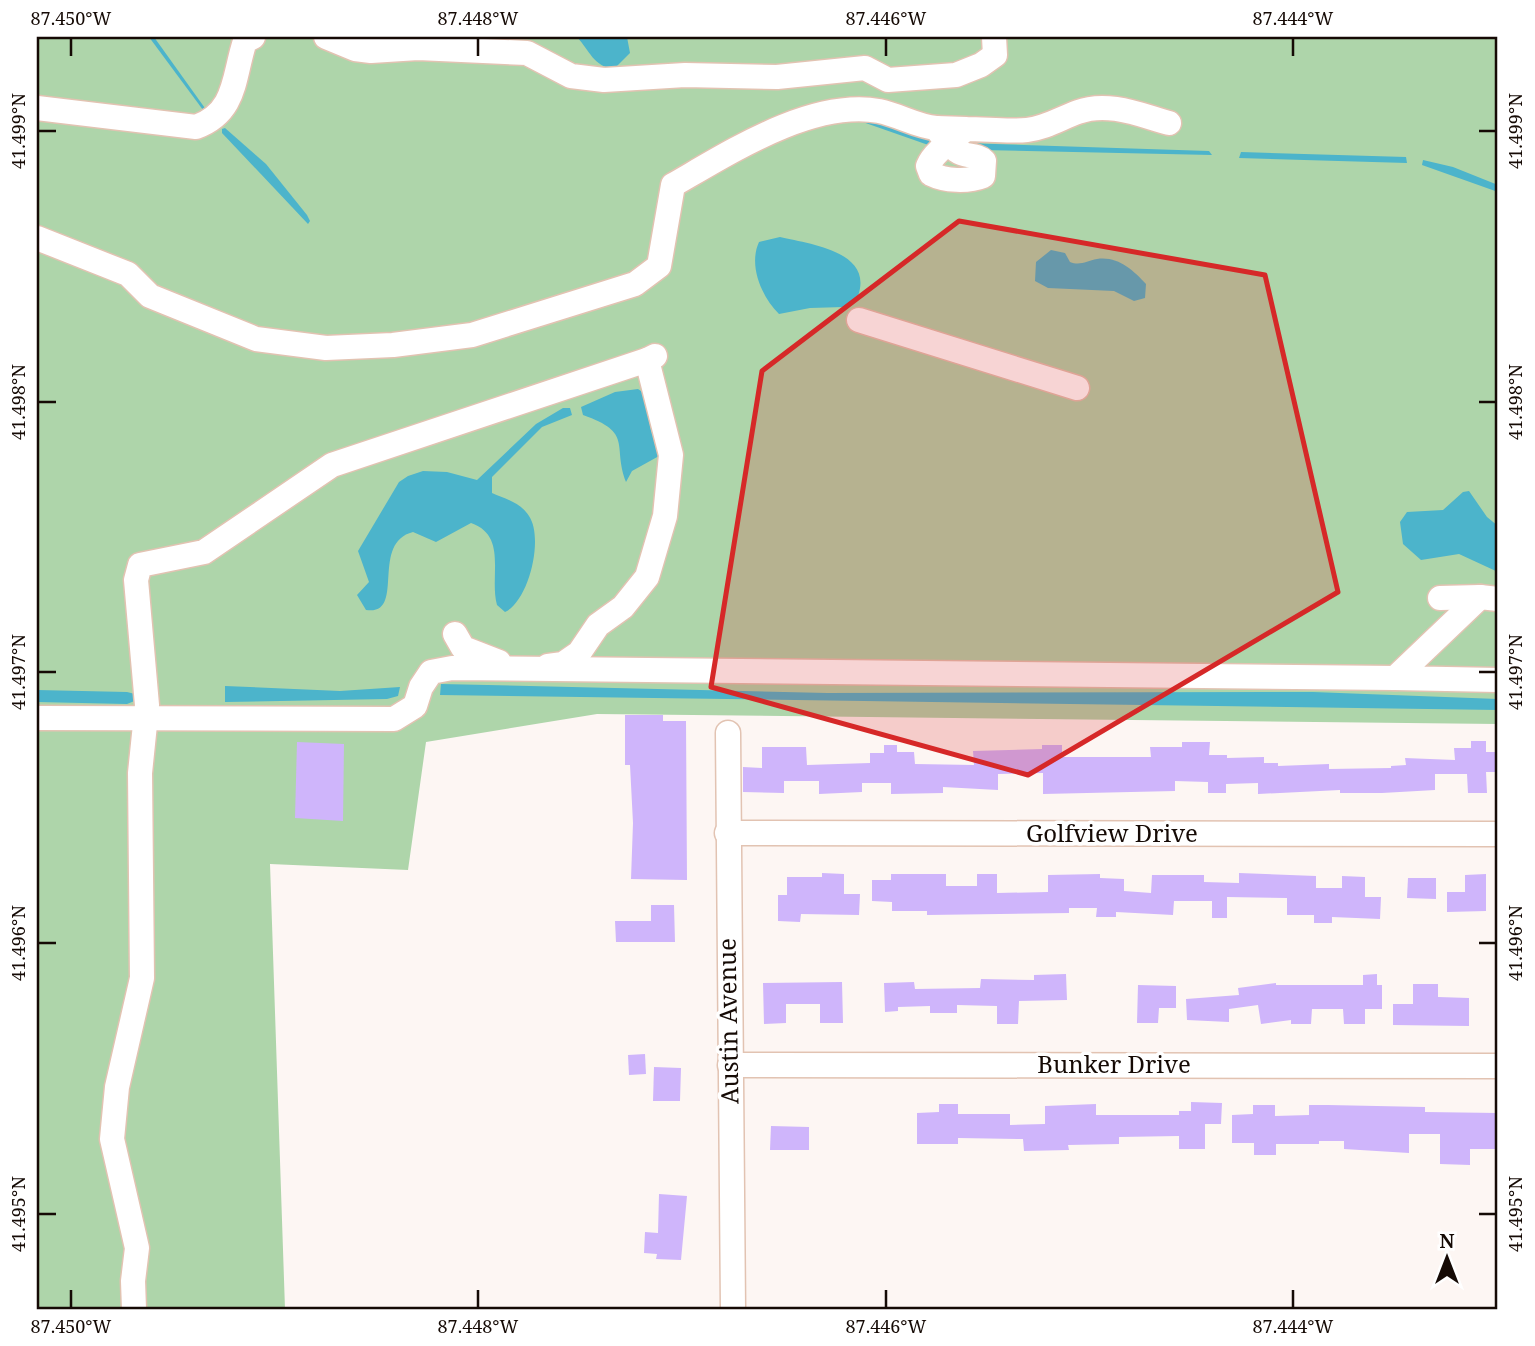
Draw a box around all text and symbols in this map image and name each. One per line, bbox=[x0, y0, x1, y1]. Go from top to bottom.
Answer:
text: 87.450°W bbox=[31, 6, 112, 30]
text: 87.448°W bbox=[438, 6, 519, 30]
text: 87.446°W bbox=[846, 6, 927, 30]
text: 87.444°W bbox=[1253, 6, 1334, 30]
text: 41.499°N bbox=[6, 93, 30, 169]
text: 41.499°N bbox=[1503, 93, 1527, 169]
text: 41.498°N bbox=[6, 364, 30, 440]
text: 41.498°N bbox=[1503, 364, 1527, 440]
text: 41.497°N bbox=[6, 634, 30, 710]
text: 41.497°N bbox=[1503, 634, 1527, 710]
street label: Golfview Drive bbox=[1026, 816, 1198, 849]
text: 41.496°N bbox=[6, 905, 30, 981]
text: 41.496°N bbox=[1503, 905, 1527, 981]
street label: Austin Avenue bbox=[710, 938, 745, 1104]
street label: Bunker Drive bbox=[1037, 1047, 1191, 1080]
text: 41.495°N bbox=[6, 1176, 30, 1252]
text: 41.495°N bbox=[1503, 1176, 1527, 1252]
north arrow bbox=[1412, 1224, 1482, 1294]
text: N bbox=[1440, 1228, 1455, 1254]
text: 87.450°W bbox=[31, 1314, 112, 1338]
text: 87.448°W bbox=[438, 1314, 519, 1338]
text: 87.446°W bbox=[846, 1314, 927, 1338]
text: 87.444°W bbox=[1253, 1314, 1334, 1338]

